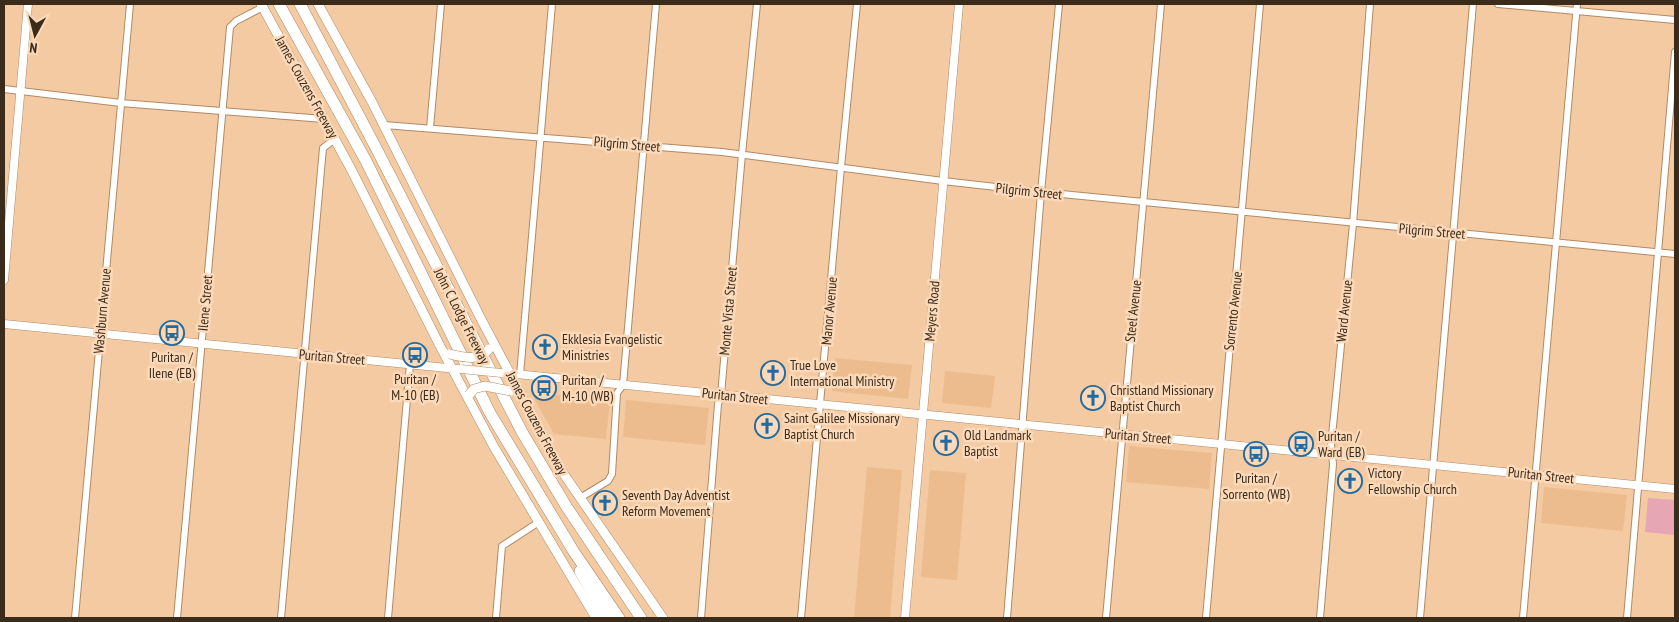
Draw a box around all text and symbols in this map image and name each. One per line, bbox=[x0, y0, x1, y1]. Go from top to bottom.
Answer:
north arrow bbox=[10, 10, 60, 60]
street label: James Couzens Freeway bbox=[271, 32, 343, 142]
text: N bbox=[29, 39, 38, 57]
street label: Pilgrim Street bbox=[593, 132, 661, 156]
street label: Pilgrim Street bbox=[995, 179, 1063, 203]
street label: Pilgrim Street bbox=[1398, 219, 1466, 243]
street label: John C Lodge Freeway bbox=[430, 264, 494, 368]
street label: Monte Vista Street bbox=[715, 266, 741, 356]
street label: Washburn Avenue bbox=[89, 267, 115, 354]
street label: Sorrento Avenue bbox=[1220, 270, 1246, 351]
street label: Ilene Street bbox=[194, 274, 216, 332]
street label: Manor Avenue bbox=[817, 276, 841, 346]
street label: Steel Avenue bbox=[1121, 279, 1145, 343]
street label: Ward Avenue bbox=[1332, 279, 1356, 343]
street label: Meyers Road bbox=[920, 280, 944, 342]
bus stop icon: Puritan / Ilene (EB) bbox=[159, 320, 185, 346]
place label: Ekklesia Evangelistic Ministries bbox=[562, 330, 662, 364]
church icon: Ekklesia Evangelistic Ministries bbox=[532, 334, 558, 360]
bus stop icon: Puritan / M-10 (EB) bbox=[402, 342, 428, 368]
street label: Puritan Street bbox=[298, 345, 366, 369]
place label: Puritan / Ilene (EB) bbox=[149, 348, 196, 382]
place label: True Love International Ministry bbox=[790, 356, 895, 390]
church icon: True Love International Ministry bbox=[760, 360, 786, 386]
street label: James Couzens Freeway bbox=[502, 367, 572, 478]
place label: Puritan / M-10 (EB) bbox=[391, 370, 440, 404]
place label: Puritan / M-10 (WB) bbox=[562, 371, 614, 405]
bus stop icon: Puritan / M-10 (WB) bbox=[531, 375, 557, 401]
place label: Christland Missionary Baptist Church bbox=[1110, 381, 1214, 415]
street label: Puritan Street bbox=[701, 384, 769, 408]
church icon: Christland Missionary Baptist Church bbox=[1080, 385, 1106, 411]
place label: Saint Galilee Missionary Baptist Church bbox=[784, 409, 900, 443]
church icon: Saint Galilee Missionary Baptist Church bbox=[754, 413, 780, 439]
street label: Puritan Street bbox=[1104, 424, 1172, 448]
place label: Old Landmark Baptist bbox=[964, 426, 1032, 460]
place label: Puritan / Ward (EB) bbox=[1318, 427, 1365, 461]
church icon: Old Landmark Baptist bbox=[933, 430, 959, 456]
bus stop icon: Puritan / Ward (EB) bbox=[1288, 431, 1314, 457]
bus stop icon: Puritan / Sorrento (WB) bbox=[1243, 441, 1269, 467]
street label: Puritan Street bbox=[1507, 463, 1575, 487]
place label: Victory Fellowship Church bbox=[1367, 464, 1457, 498]
church icon: Victory Fellowship Church bbox=[1337, 468, 1363, 494]
place label: Puritan / Sorrento (WB) bbox=[1223, 469, 1290, 503]
place label: Seventh Day Adventist Reform Movement bbox=[622, 486, 730, 520]
church icon: Seventh Day Adventist Reform Movement bbox=[592, 490, 618, 516]

